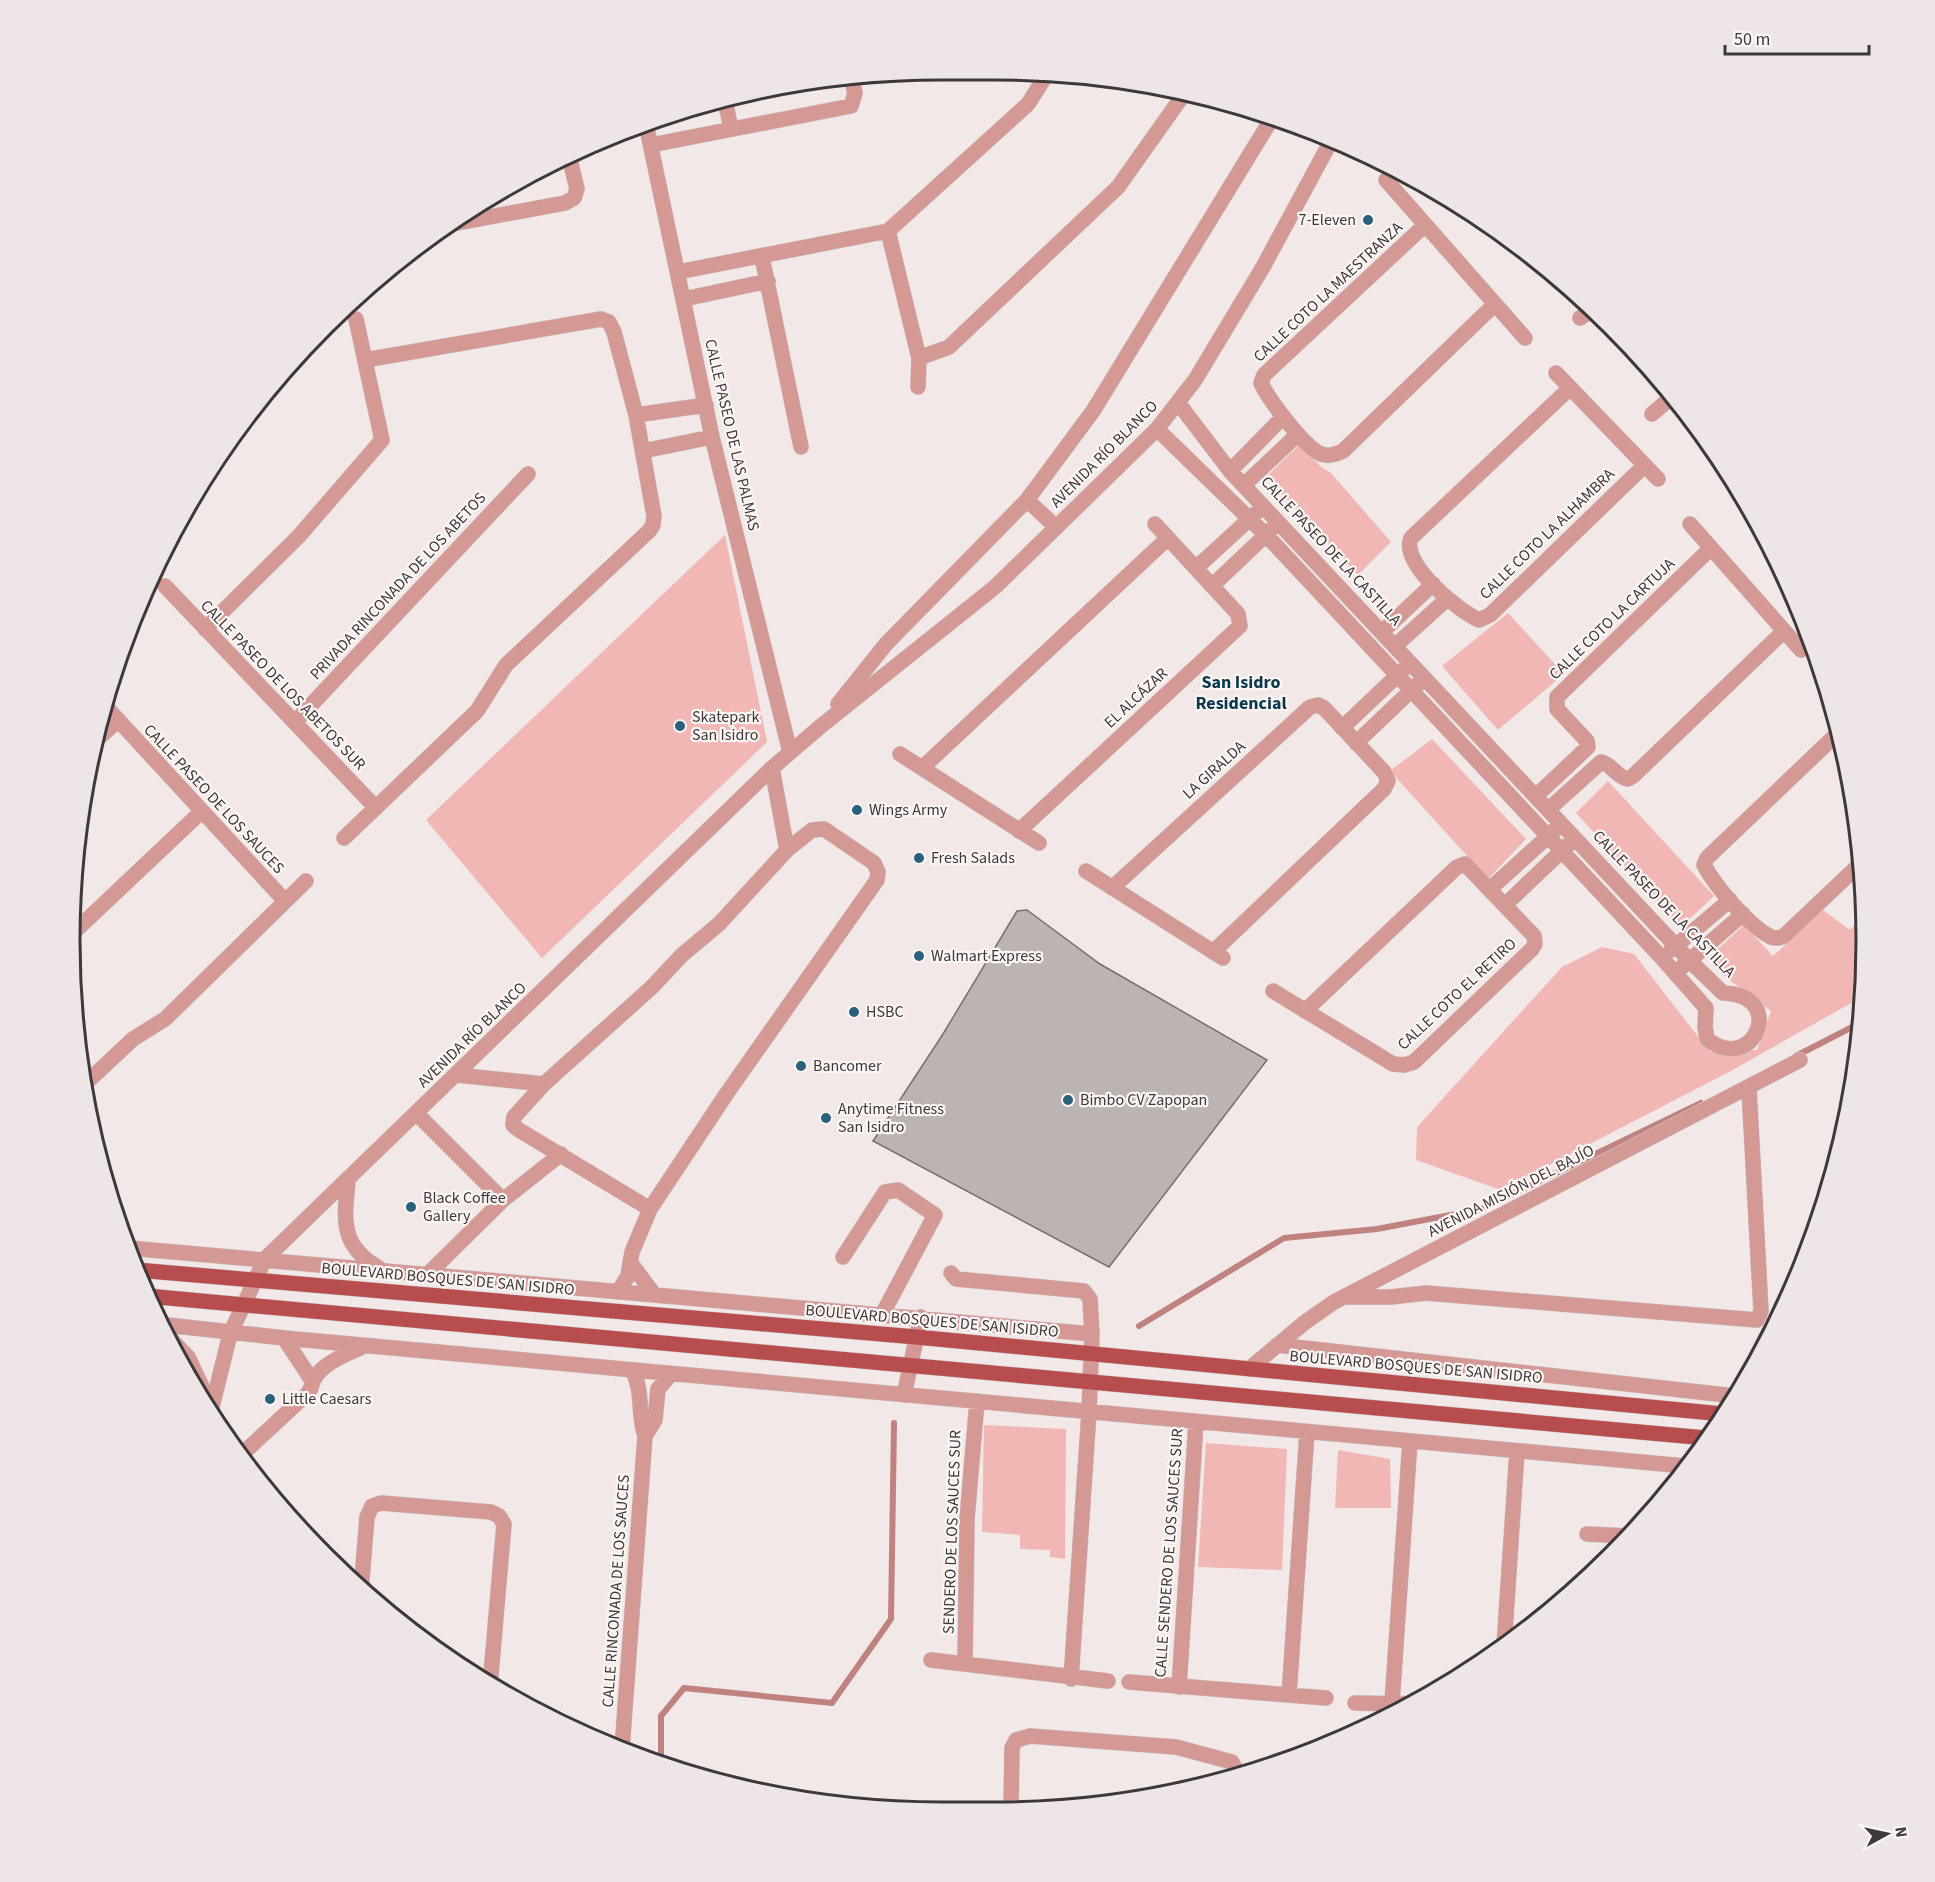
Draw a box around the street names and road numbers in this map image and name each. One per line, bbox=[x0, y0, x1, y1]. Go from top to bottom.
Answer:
street label: CALLE COTO LA MAESTRANZA bbox=[1249, 217, 1408, 367]
street label: CALLE PASEO DE LAS PALMAS bbox=[699, 337, 765, 533]
street label: AVENIDA RÍO BLANCO bbox=[1045, 395, 1163, 513]
street label: CALLE COTO LA ALHAMBRA bbox=[1475, 463, 1620, 604]
street label: CALLE PASEO DE LA CASTILLA bbox=[1256, 471, 1406, 631]
street label: PRIVADA RINCONADA DE LOS ABETOS bbox=[305, 487, 491, 685]
street label: CALLE COTO LA CARTUJA bbox=[1544, 553, 1680, 685]
street label: CALLE PASEO DE LOS ABETOS SUR bbox=[196, 595, 370, 775]
street label: EL ALCÁZAR bbox=[1099, 663, 1173, 733]
street label: CALLE PASEO DE LOS SAUCES bbox=[139, 719, 289, 879]
street label: LA GIRALDA bbox=[1178, 736, 1250, 804]
street label: CALLE PASEO DE LA CASTILLA bbox=[1588, 825, 1741, 983]
street label: CALLE COTO EL RETIRO bbox=[1393, 933, 1521, 1055]
street label: AVENIDA RÍO BLANCO bbox=[413, 977, 531, 1093]
street label: AVENIDA MISIÓN DEL BAJÍO bbox=[1424, 1139, 1598, 1243]
street label: BOULEVARD BOSQUES DE SAN ISIDRO bbox=[321, 1257, 575, 1301]
street label: BOULEVARD BOSQUES DE SAN ISIDRO bbox=[805, 1299, 1059, 1343]
street label: BOULEVARD BOSQUES DE SAN ISIDRO bbox=[1289, 1345, 1543, 1389]
street label: CALLE SENDERO DE LOS SAUCES SUR bbox=[1149, 1428, 1189, 1678]
street label: SENDERO DE LOS SAUCES SUR bbox=[937, 1430, 967, 1634]
street label: CALLE RINCONADA DE LOS SAUCES bbox=[597, 1474, 635, 1708]

